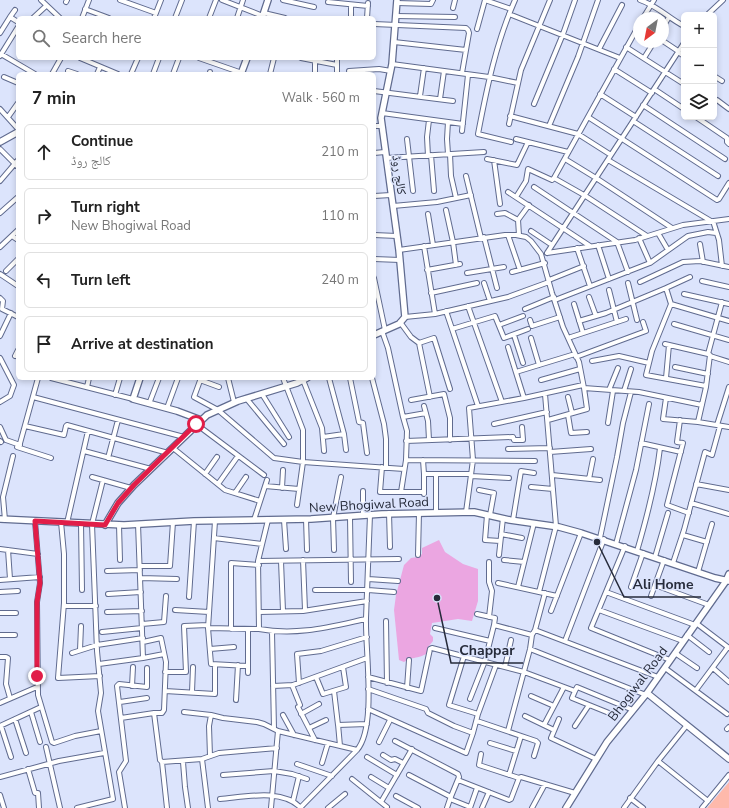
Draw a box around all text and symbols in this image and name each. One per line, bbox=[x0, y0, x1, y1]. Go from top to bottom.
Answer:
north arrow bbox=[633, 12, 669, 48]
map controls bbox=[681, 12, 717, 120]
button: + bbox=[681, 12, 717, 48]
search box bbox=[16, 16, 376, 60]
icon: search bbox=[30, 27, 52, 49]
text: Search here bbox=[62, 28, 142, 48]
button: − bbox=[681, 48, 717, 84]
button: layers bbox=[681, 84, 717, 120]
text: 7 min bbox=[32, 87, 76, 110]
text: Walk · 560 m bbox=[282, 89, 360, 107]
text: Continue bbox=[71, 131, 133, 151]
icon: ahead bbox=[33, 141, 55, 163]
text: 210 m bbox=[321, 143, 359, 161]
text: کالج روڈ bbox=[71, 152, 111, 170]
street label: کالج روڈ bbox=[387, 154, 411, 197]
text: Turn right bbox=[71, 197, 140, 217]
icon: right bbox=[33, 205, 55, 227]
text: 110 m bbox=[321, 207, 359, 225]
text: New Bhogiwal Road bbox=[71, 217, 191, 235]
icon: left bbox=[33, 269, 55, 291]
text: Turn left bbox=[71, 270, 130, 290]
text: 240 m bbox=[321, 271, 359, 289]
icon: arrive bbox=[33, 333, 55, 355]
text: Arrive at destination bbox=[71, 334, 214, 354]
route start bbox=[187, 415, 205, 433]
street label: New Bhogiwal Road bbox=[309, 493, 429, 517]
callout: Ali Home bbox=[624, 571, 701, 597]
text: Ali Home bbox=[633, 575, 694, 594]
callout: Chappar bbox=[451, 637, 523, 663]
text: Chappar bbox=[459, 641, 515, 660]
street label: Bhogiwal Road bbox=[604, 643, 672, 725]
route end bbox=[28, 667, 46, 685]

